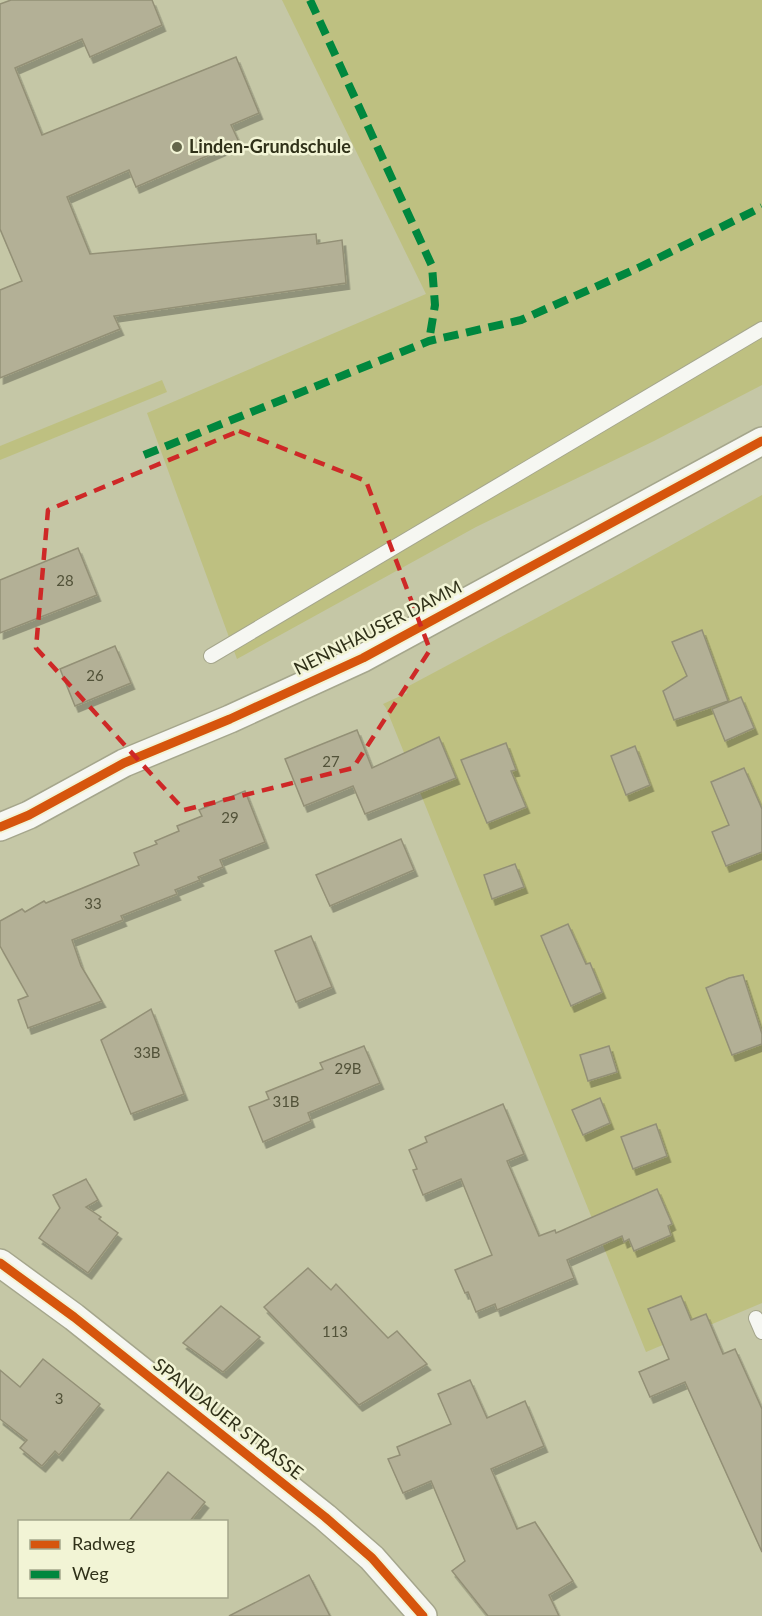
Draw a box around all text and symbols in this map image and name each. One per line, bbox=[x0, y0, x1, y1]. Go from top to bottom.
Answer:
place label: Linden-Grundschule bbox=[189, 135, 351, 157]
marker: Linden-Grundschule bbox=[170, 140, 184, 154]
house number: 28 bbox=[56, 571, 74, 589]
street label: NENNHAUSER DAMM bbox=[290, 575, 465, 679]
house number: 26 bbox=[86, 666, 104, 684]
house number: 27 bbox=[322, 752, 340, 770]
house number: 29 bbox=[221, 808, 239, 826]
house number: 33 bbox=[84, 894, 102, 912]
house number: 33B bbox=[133, 1043, 161, 1061]
house number: 29B bbox=[334, 1059, 362, 1077]
house number: 31B bbox=[272, 1092, 300, 1110]
house number: 113 bbox=[322, 1322, 348, 1340]
street label: SPANDAUER STRASSE bbox=[149, 1353, 308, 1484]
house number: 3 bbox=[55, 1389, 63, 1407]
legend bbox=[18, 1520, 228, 1598]
text: Radweg bbox=[72, 1532, 135, 1554]
text: Weg bbox=[72, 1562, 109, 1584]

